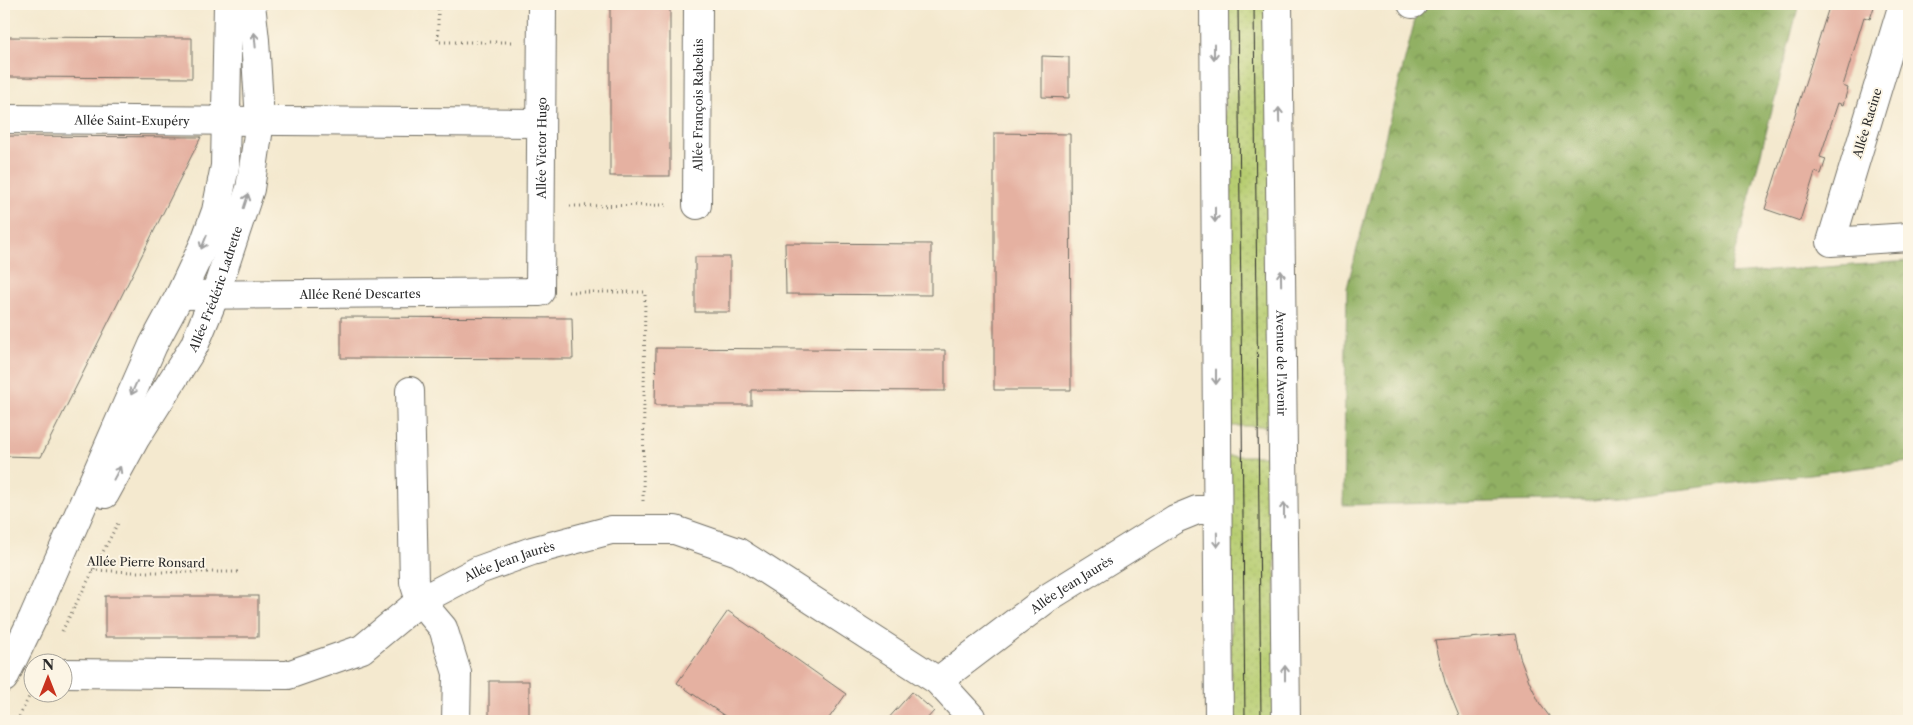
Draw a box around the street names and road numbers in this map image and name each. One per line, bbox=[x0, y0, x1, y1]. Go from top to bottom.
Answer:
street label: Allée François Rabelais bbox=[690, 38, 705, 173]
street label: Allée Racine bbox=[1849, 86, 1885, 161]
street label: Allée Victor Hugo bbox=[533, 97, 549, 200]
street label: Allée Saint-Exupéry bbox=[73, 112, 190, 128]
street label: Allée Frédéric Ladrette bbox=[184, 224, 245, 355]
street label: Allée René Descartes bbox=[298, 285, 421, 302]
street label: Avenue de l'Avenir bbox=[1274, 309, 1290, 416]
street label: Allée Jean Jaurès bbox=[460, 538, 556, 585]
street label: Allée Jean Jaurès bbox=[1026, 552, 1115, 617]
street label: Allée Pierre Ronsard bbox=[86, 553, 206, 571]

